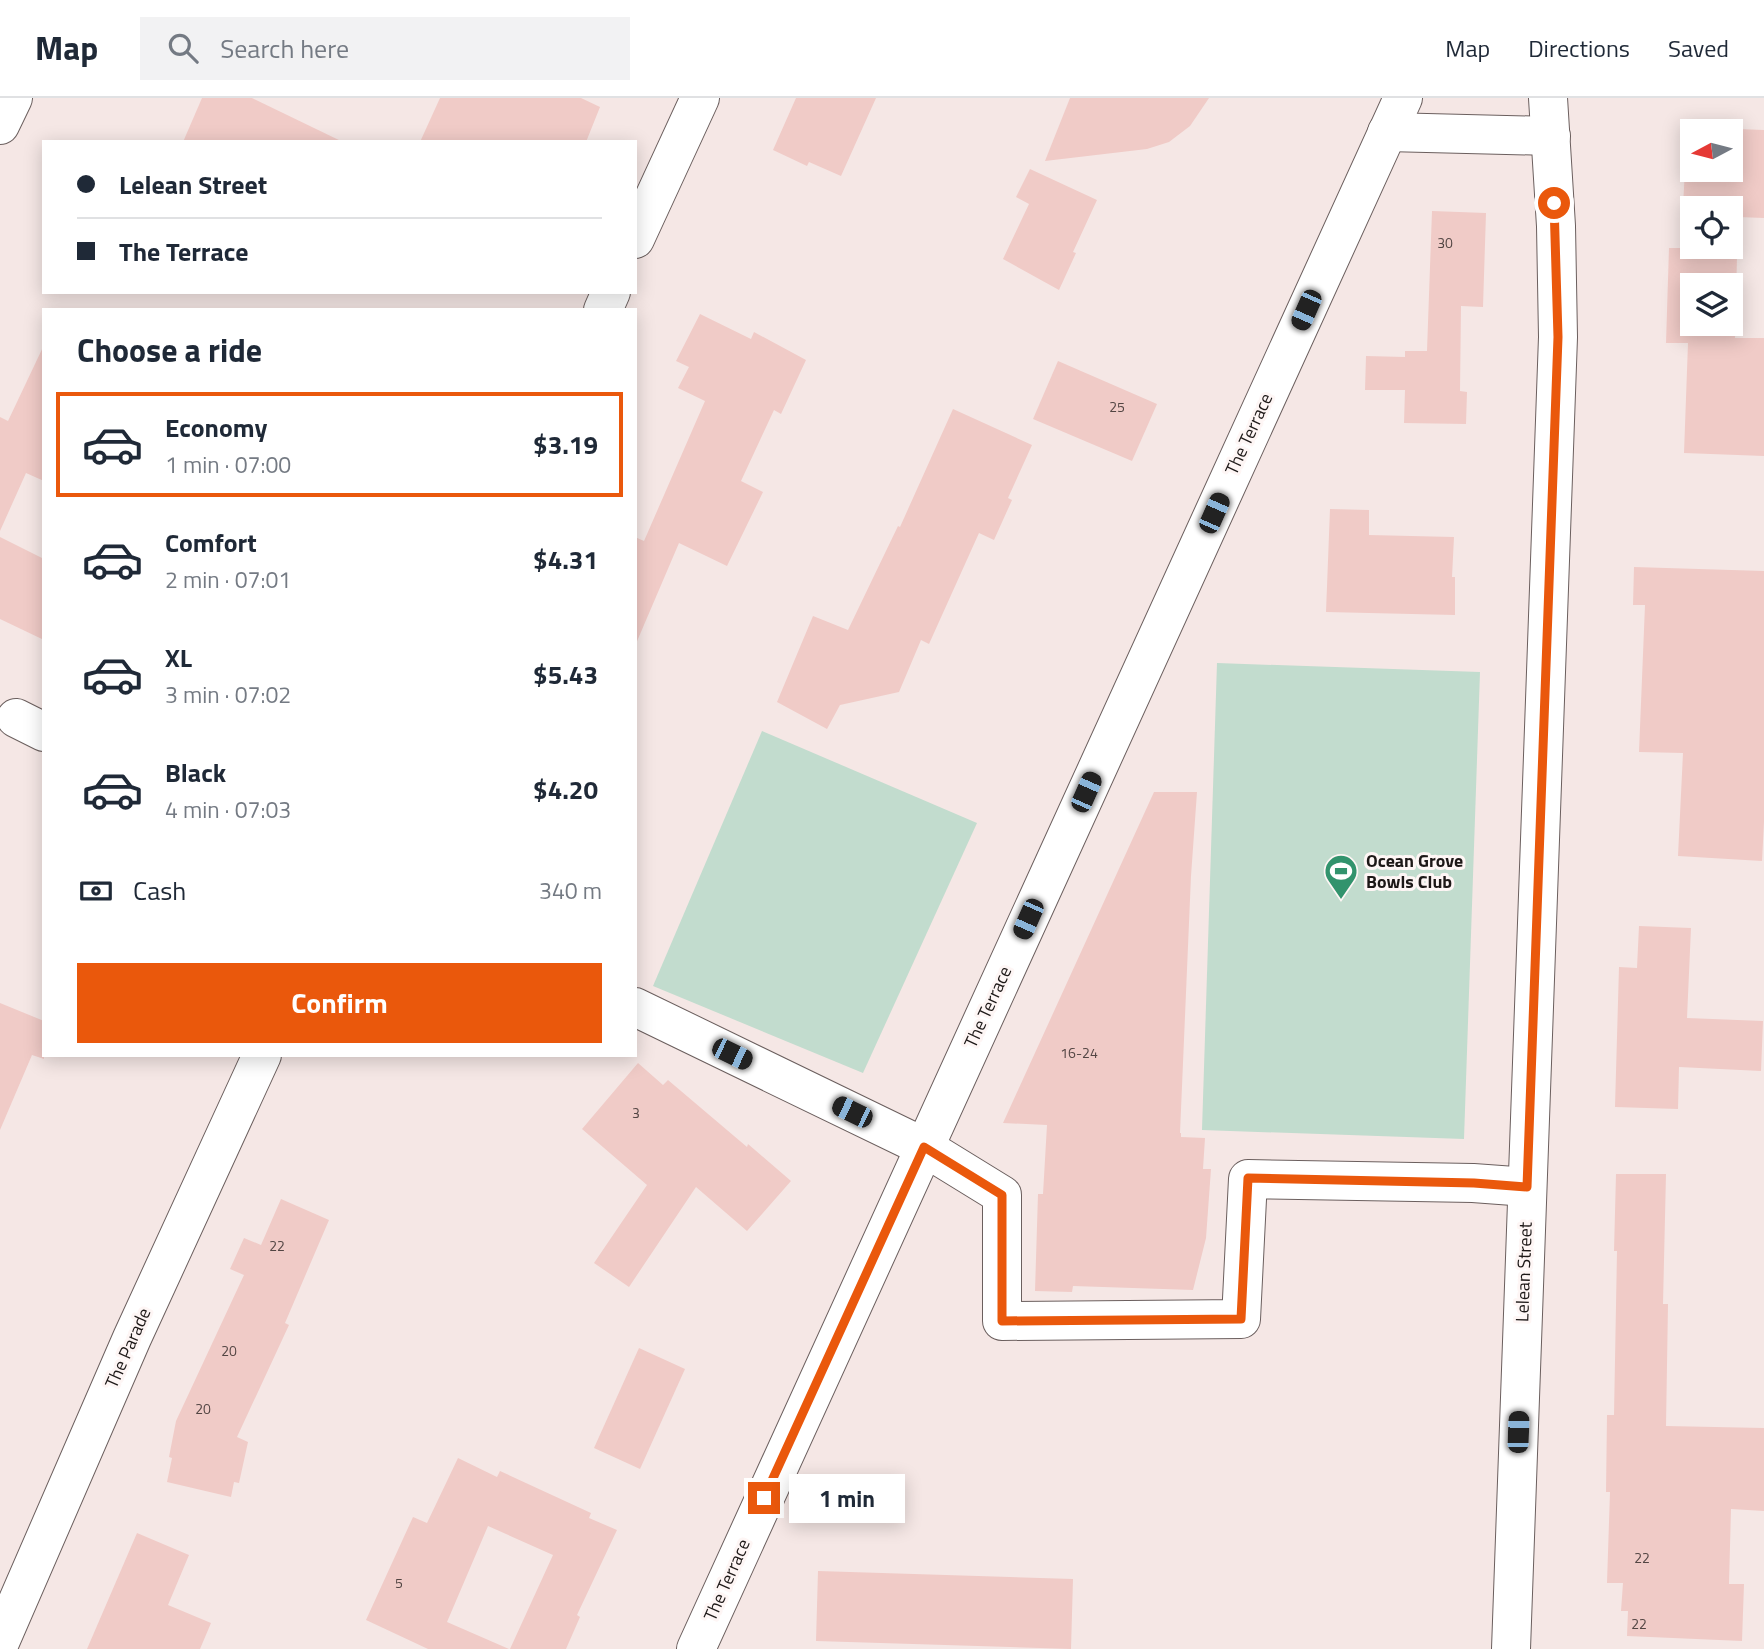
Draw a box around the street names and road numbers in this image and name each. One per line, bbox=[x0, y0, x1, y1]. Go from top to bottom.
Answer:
street label: The Terrace bbox=[1218, 388, 1279, 479]
street label: The Terrace bbox=[957, 961, 1018, 1052]
street label: Lelean Street bbox=[1508, 1221, 1539, 1322]
street label: The Parade bbox=[98, 1303, 157, 1392]
street label: The Terrace bbox=[696, 1534, 757, 1625]

